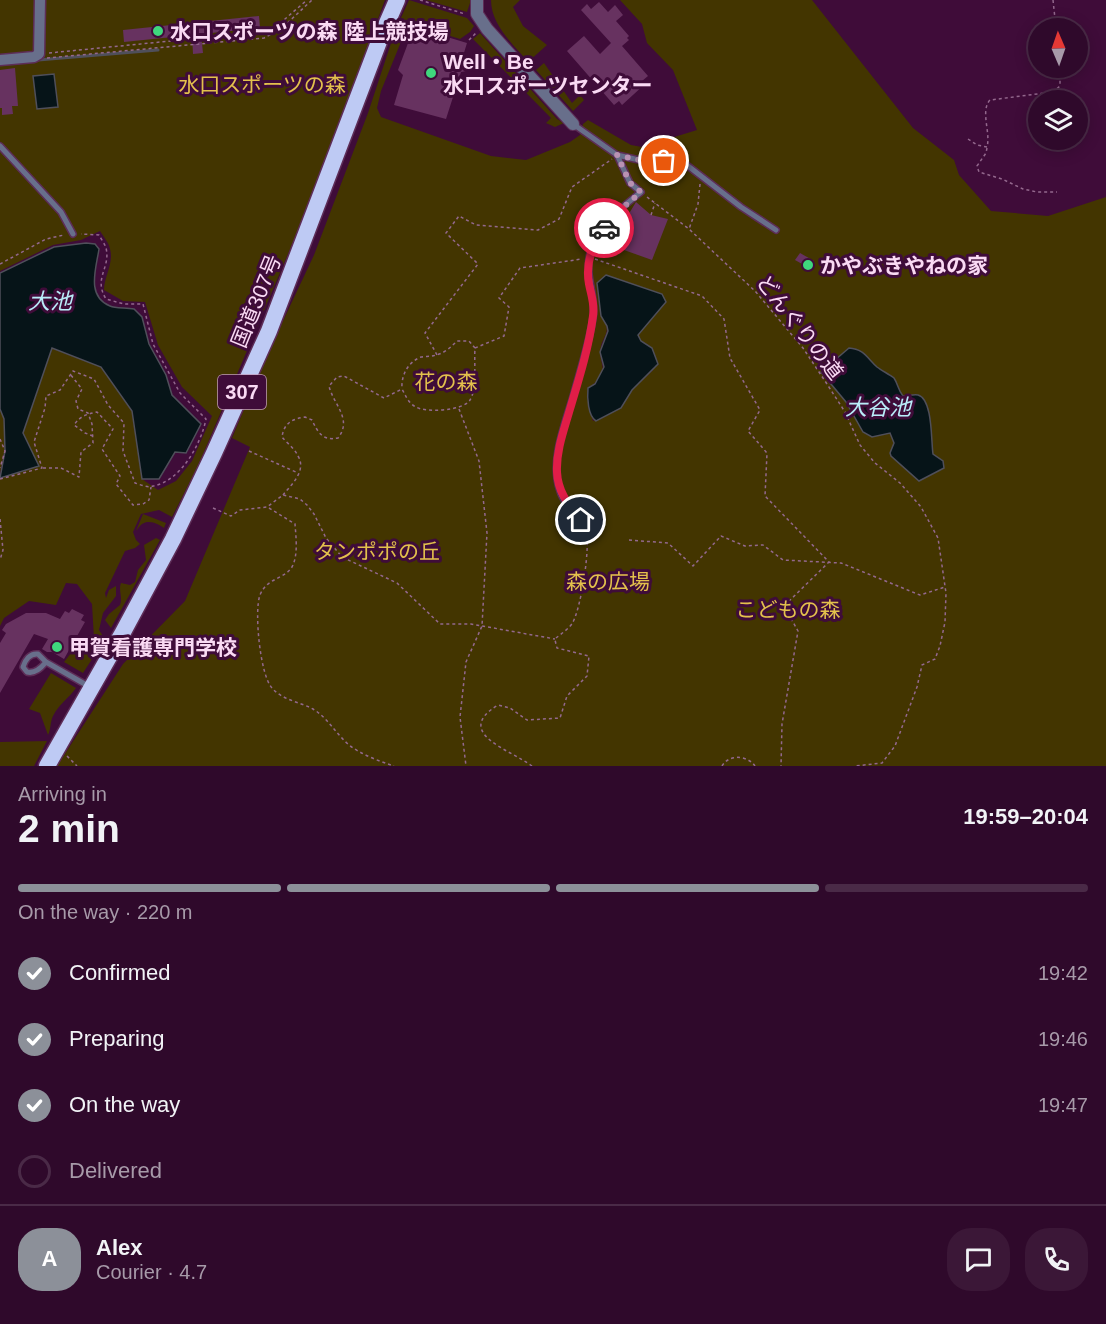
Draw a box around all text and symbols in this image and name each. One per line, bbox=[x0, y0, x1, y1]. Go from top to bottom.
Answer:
north arrow bbox=[1028, 18, 1088, 78]
map controls bbox=[1028, 18, 1088, 150]
place label: 水口スポーツの森 陸上競技場 bbox=[170, 20, 448, 43]
marker: 水口スポーツの森 陸上競技場 bbox=[151, 24, 165, 38]
place label: Well・Be 水口スポーツセンター bbox=[443, 50, 653, 97]
marker: Well・Be 水口スポーツセンター bbox=[424, 66, 438, 80]
park label: 水口スポーツの森 bbox=[178, 73, 346, 96]
button: layers bbox=[1028, 90, 1088, 150]
pin bbox=[638, 135, 689, 186]
icon: bag bbox=[647, 144, 680, 177]
courier bbox=[574, 198, 634, 258]
icon: car bbox=[588, 212, 621, 245]
street label: 国道307号 bbox=[227, 251, 285, 351]
place label: かやぶきやねの家 bbox=[820, 254, 988, 277]
marker: かやぶきやねの家 bbox=[801, 258, 815, 272]
street label: どんぐりの道 bbox=[752, 270, 848, 384]
water label: 大池 bbox=[28, 289, 74, 314]
park label: 花の森 bbox=[415, 370, 478, 393]
road number: 307 bbox=[218, 375, 266, 409]
water label: 大谷池 bbox=[845, 395, 913, 420]
pin bbox=[555, 494, 606, 545]
icon: home bbox=[564, 503, 597, 536]
park label: タンポポの丘 bbox=[314, 540, 440, 563]
park label: 森の広場 bbox=[566, 570, 650, 593]
park label: こどもの森 bbox=[736, 598, 841, 621]
place label: 甲賀看護専門学校 bbox=[69, 636, 237, 659]
marker: 甲賀看護専門学校 bbox=[50, 640, 64, 654]
text: Arriving in bbox=[18, 783, 107, 805]
text: 19:59–20:04 bbox=[963, 804, 1088, 829]
text: 2 min bbox=[18, 807, 120, 850]
text: On the way · 220 m bbox=[18, 901, 193, 923]
icon: check bbox=[18, 957, 51, 990]
text: Confirmed bbox=[69, 960, 170, 985]
text: 19:42 bbox=[1038, 962, 1088, 984]
icon: check bbox=[18, 1023, 51, 1056]
text: Preparing bbox=[69, 1026, 164, 1051]
text: 19:46 bbox=[1038, 1028, 1088, 1050]
icon: check bbox=[18, 1089, 51, 1122]
text: On the way bbox=[69, 1092, 180, 1117]
text: 19:47 bbox=[1038, 1094, 1088, 1116]
text: Delivered bbox=[69, 1158, 162, 1183]
button: chat bbox=[947, 1228, 1010, 1291]
button: phone bbox=[1025, 1228, 1088, 1291]
text: Alex bbox=[96, 1235, 142, 1260]
text: A bbox=[42, 1246, 57, 1271]
text: Courier · 4.7 bbox=[96, 1261, 207, 1283]

